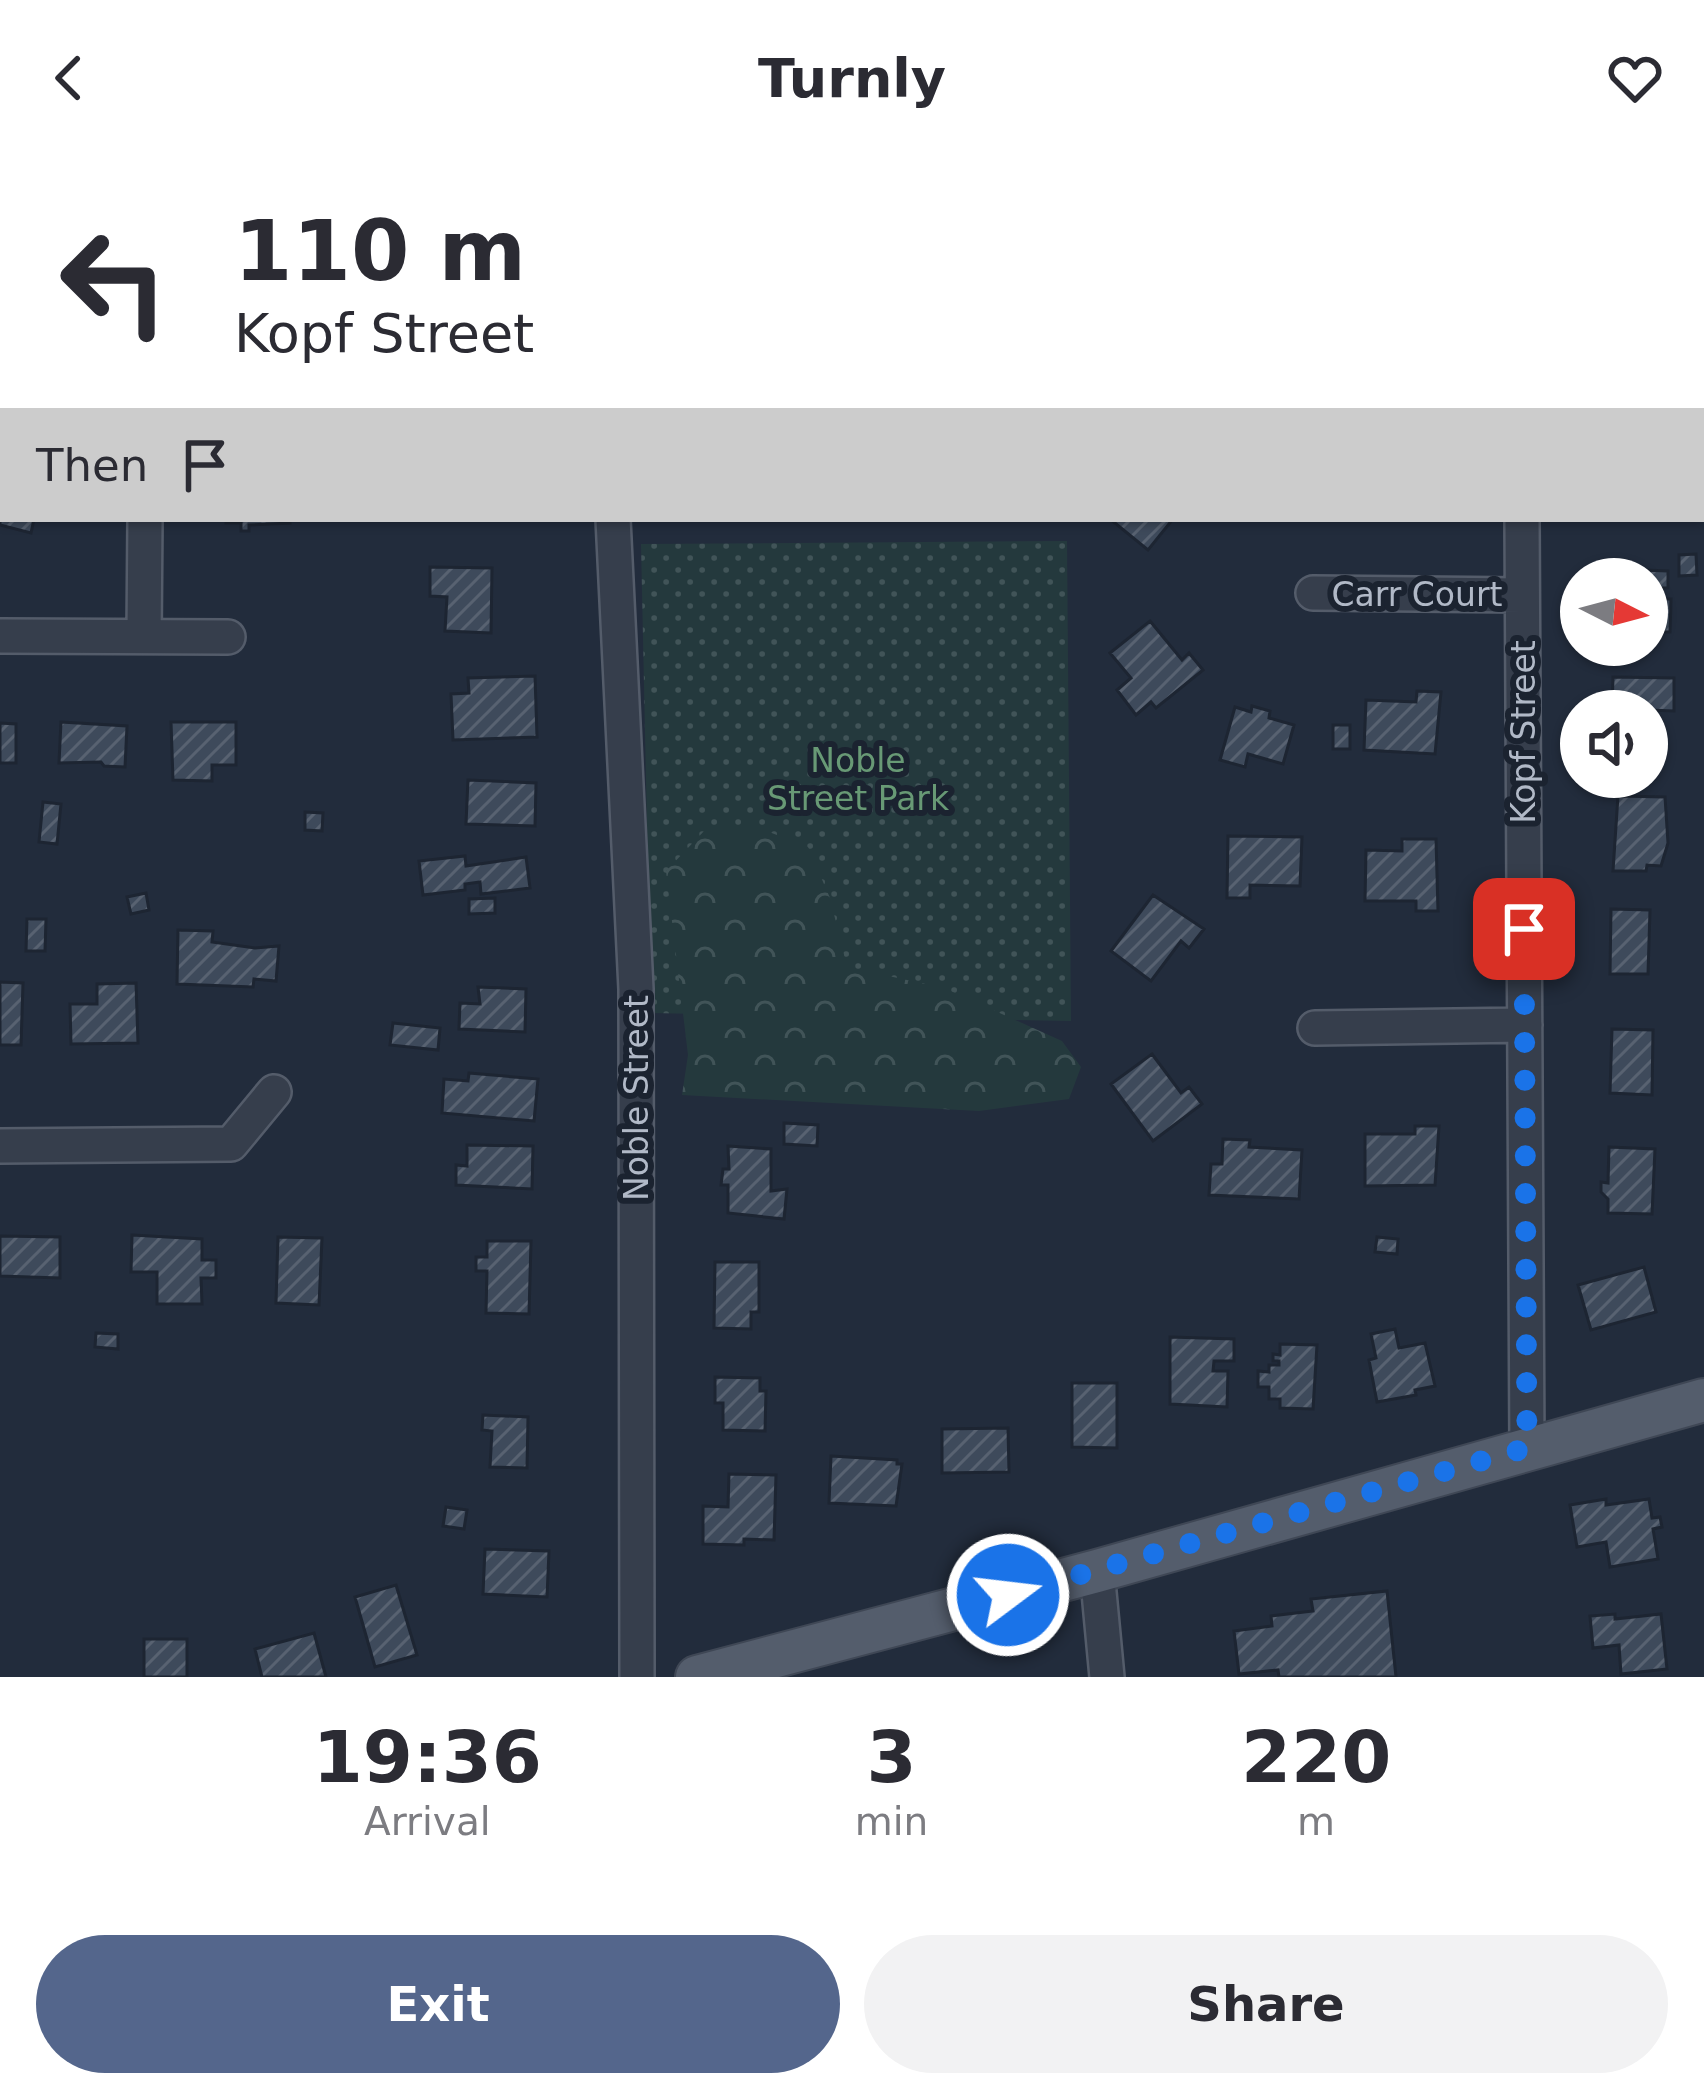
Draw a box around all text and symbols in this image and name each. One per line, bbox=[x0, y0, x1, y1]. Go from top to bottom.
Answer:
icon: back bbox=[36, 45, 102, 111]
icon: heart bbox=[1602, 45, 1668, 111]
text: Turnly bbox=[758, 47, 946, 110]
text: 110 m bbox=[234, 202, 526, 300]
icon: left bbox=[36, 204, 192, 360]
text: Kopf Street bbox=[234, 302, 534, 365]
icon: arrive bbox=[172, 432, 238, 498]
text: Then bbox=[36, 439, 148, 492]
north arrow bbox=[1560, 558, 1668, 666]
map controls bbox=[1560, 558, 1668, 798]
street label: Carr Court bbox=[1332, 575, 1503, 614]
street label: Kopf Street bbox=[1504, 640, 1543, 824]
button: sound bbox=[1560, 690, 1668, 798]
park label: Noble Street Park bbox=[767, 741, 950, 818]
pin bbox=[1473, 878, 1575, 980]
icon: arrive bbox=[1491, 896, 1557, 962]
street label: Noble Street bbox=[617, 995, 656, 1201]
position arrow bbox=[945, 1532, 1071, 1658]
text: 19:36 bbox=[313, 1715, 542, 1799]
text: 3 bbox=[866, 1715, 916, 1799]
text: 220 bbox=[1241, 1715, 1391, 1799]
text: Arrival bbox=[364, 1799, 491, 1844]
text: min bbox=[855, 1799, 928, 1844]
text: m bbox=[1297, 1799, 1335, 1844]
button: Exit bbox=[36, 1935, 840, 2073]
button: Share bbox=[864, 1935, 1668, 2073]

